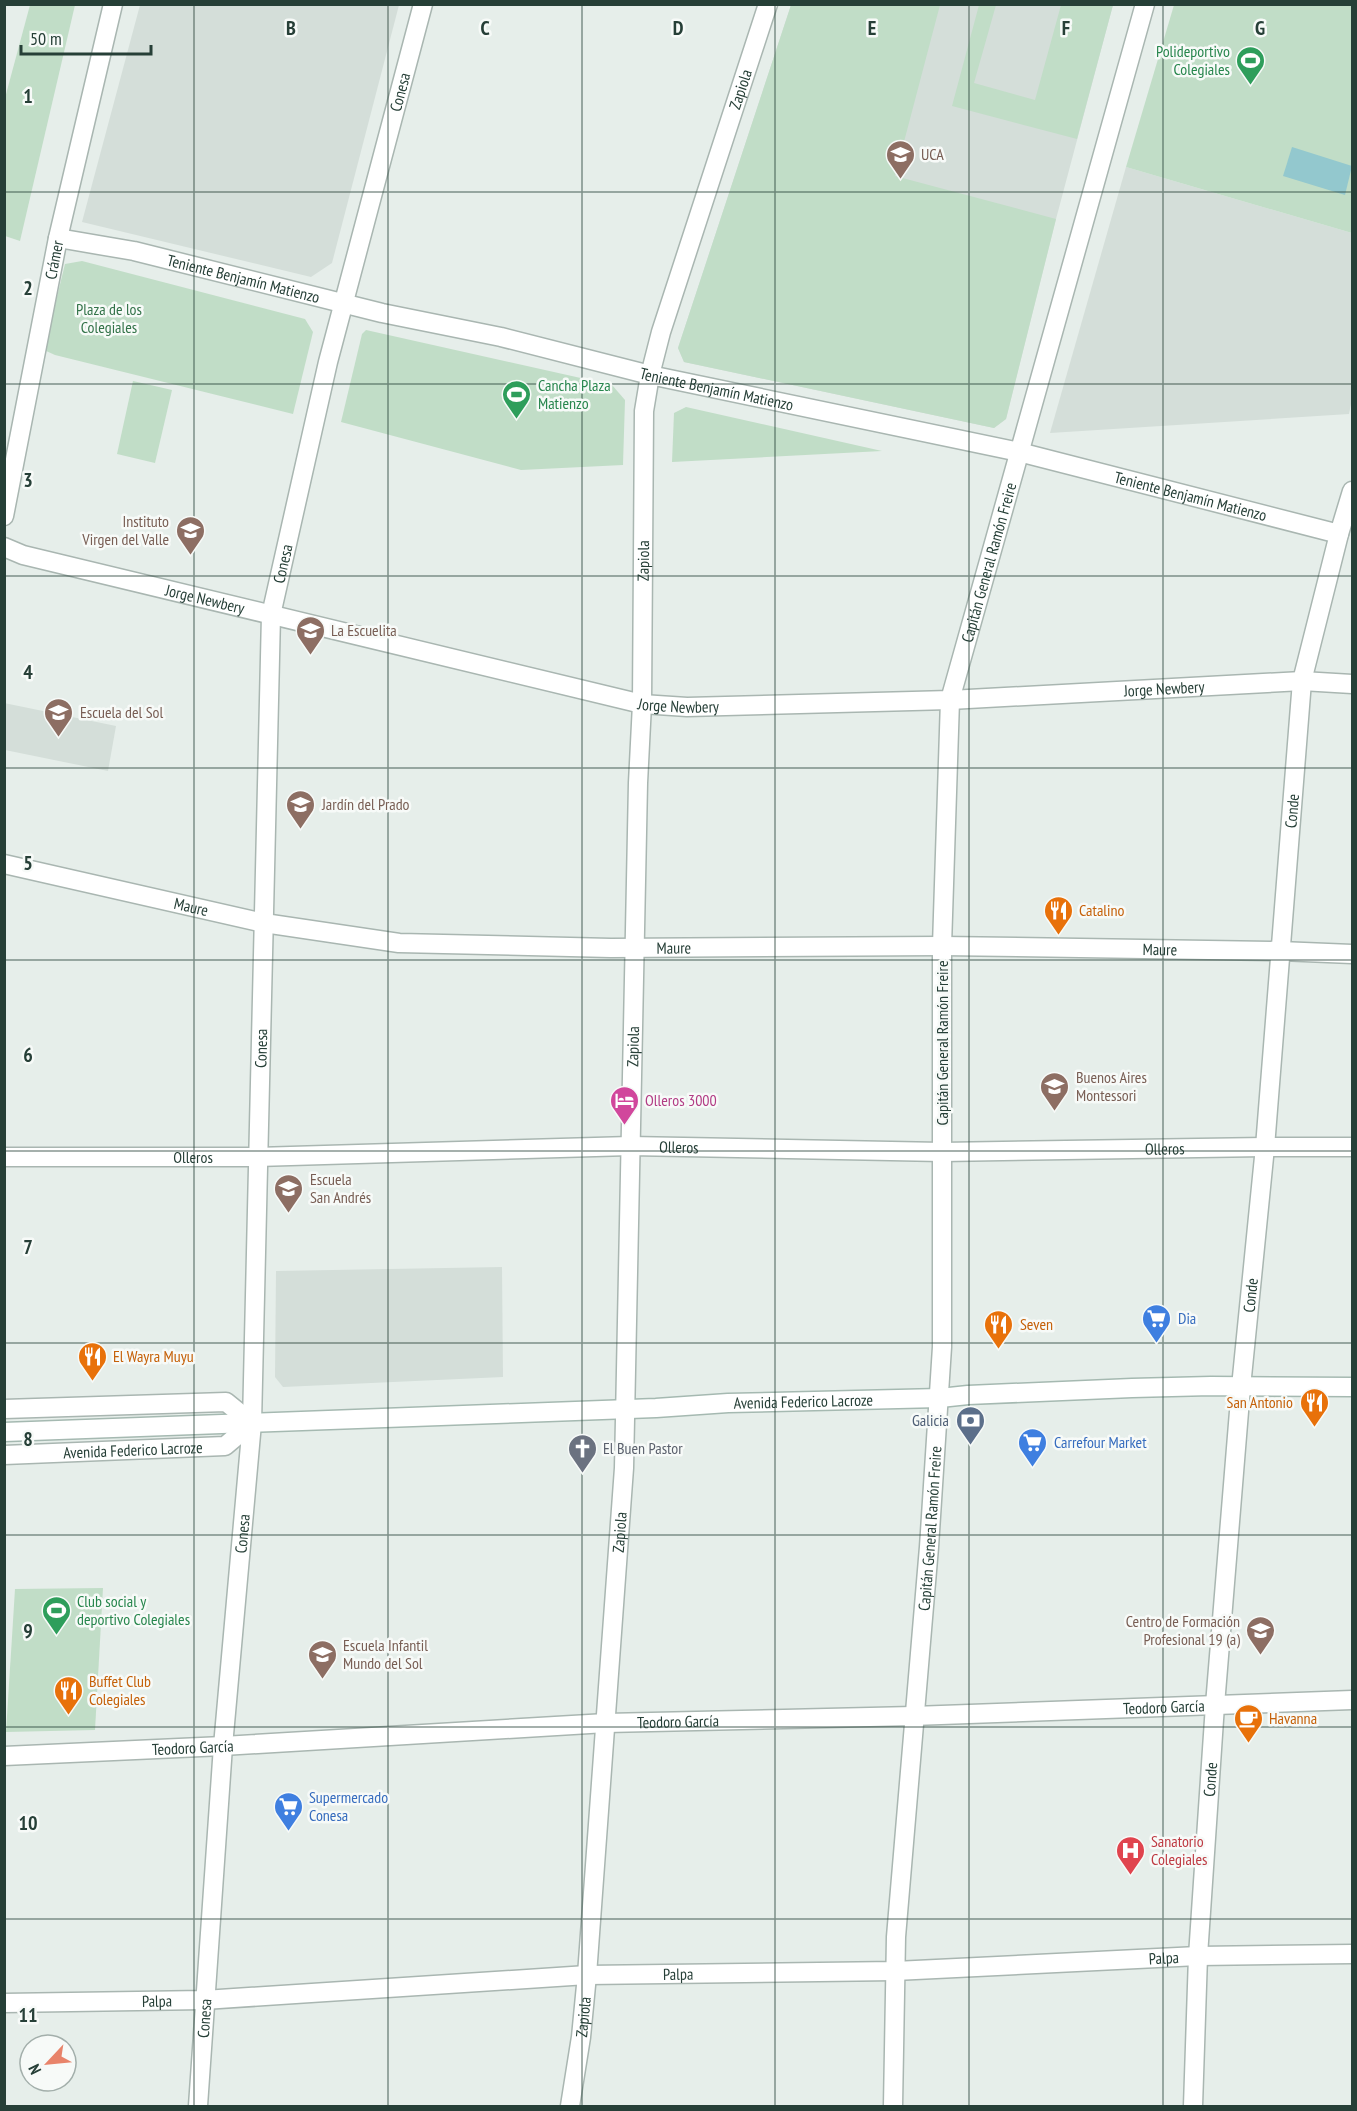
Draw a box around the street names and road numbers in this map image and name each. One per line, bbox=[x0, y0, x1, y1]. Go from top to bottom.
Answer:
street label: Zapiola bbox=[724, 67, 756, 112]
street label: Conesa bbox=[385, 71, 414, 114]
street label: Crámer bbox=[40, 238, 67, 281]
street label: Teniente Benjamín Matienzo bbox=[165, 250, 322, 307]
street label: Teniente Benjamín Matienzo bbox=[638, 363, 795, 415]
street label: Teniente Benjamín Matienzo bbox=[1112, 467, 1269, 525]
street label: Capitán General Ramón Freire bbox=[957, 480, 1021, 645]
street label: Zapiola bbox=[633, 540, 653, 581]
street label: Conesa bbox=[268, 542, 297, 585]
street label: Jorge Newbery bbox=[163, 579, 247, 618]
street label: Jorge Newbery bbox=[1122, 676, 1205, 701]
street label: Jorge Newbery bbox=[635, 693, 719, 717]
street label: Conde bbox=[1280, 793, 1303, 829]
street label: Maure bbox=[172, 893, 210, 920]
street label: Maure bbox=[657, 938, 691, 958]
street label: Maure bbox=[1142, 939, 1177, 959]
street label: Capitán General Ramón Freire bbox=[932, 960, 952, 1126]
street label: Zapiola bbox=[622, 1026, 643, 1067]
street label: Conesa bbox=[250, 1028, 271, 1068]
street label: Olleros bbox=[659, 1137, 699, 1157]
street label: Olleros bbox=[1145, 1138, 1185, 1159]
street label: Olleros bbox=[173, 1147, 213, 1167]
street label: Conde bbox=[1239, 1277, 1262, 1313]
street label: Avenida Federico Lacroze bbox=[733, 1390, 873, 1413]
street label: Avenida Federico Lacroze bbox=[63, 1437, 203, 1463]
street label: Capitán General Ramón Freire bbox=[914, 1445, 946, 1612]
street label: Zapiola bbox=[608, 1511, 631, 1553]
street label: Conesa bbox=[230, 1513, 254, 1554]
street label: Teodoro García bbox=[1123, 1695, 1205, 1718]
street label: Teodoro García bbox=[637, 1710, 719, 1732]
street label: Teodoro García bbox=[152, 1735, 234, 1759]
street label: Conde bbox=[1199, 1762, 1221, 1797]
street label: Palpa bbox=[1148, 1947, 1179, 1968]
street label: Palpa bbox=[663, 1964, 693, 1984]
street label: Palpa bbox=[142, 1990, 172, 2011]
street label: Zapiola bbox=[571, 1996, 595, 2038]
street label: Conesa bbox=[193, 1998, 215, 2038]

